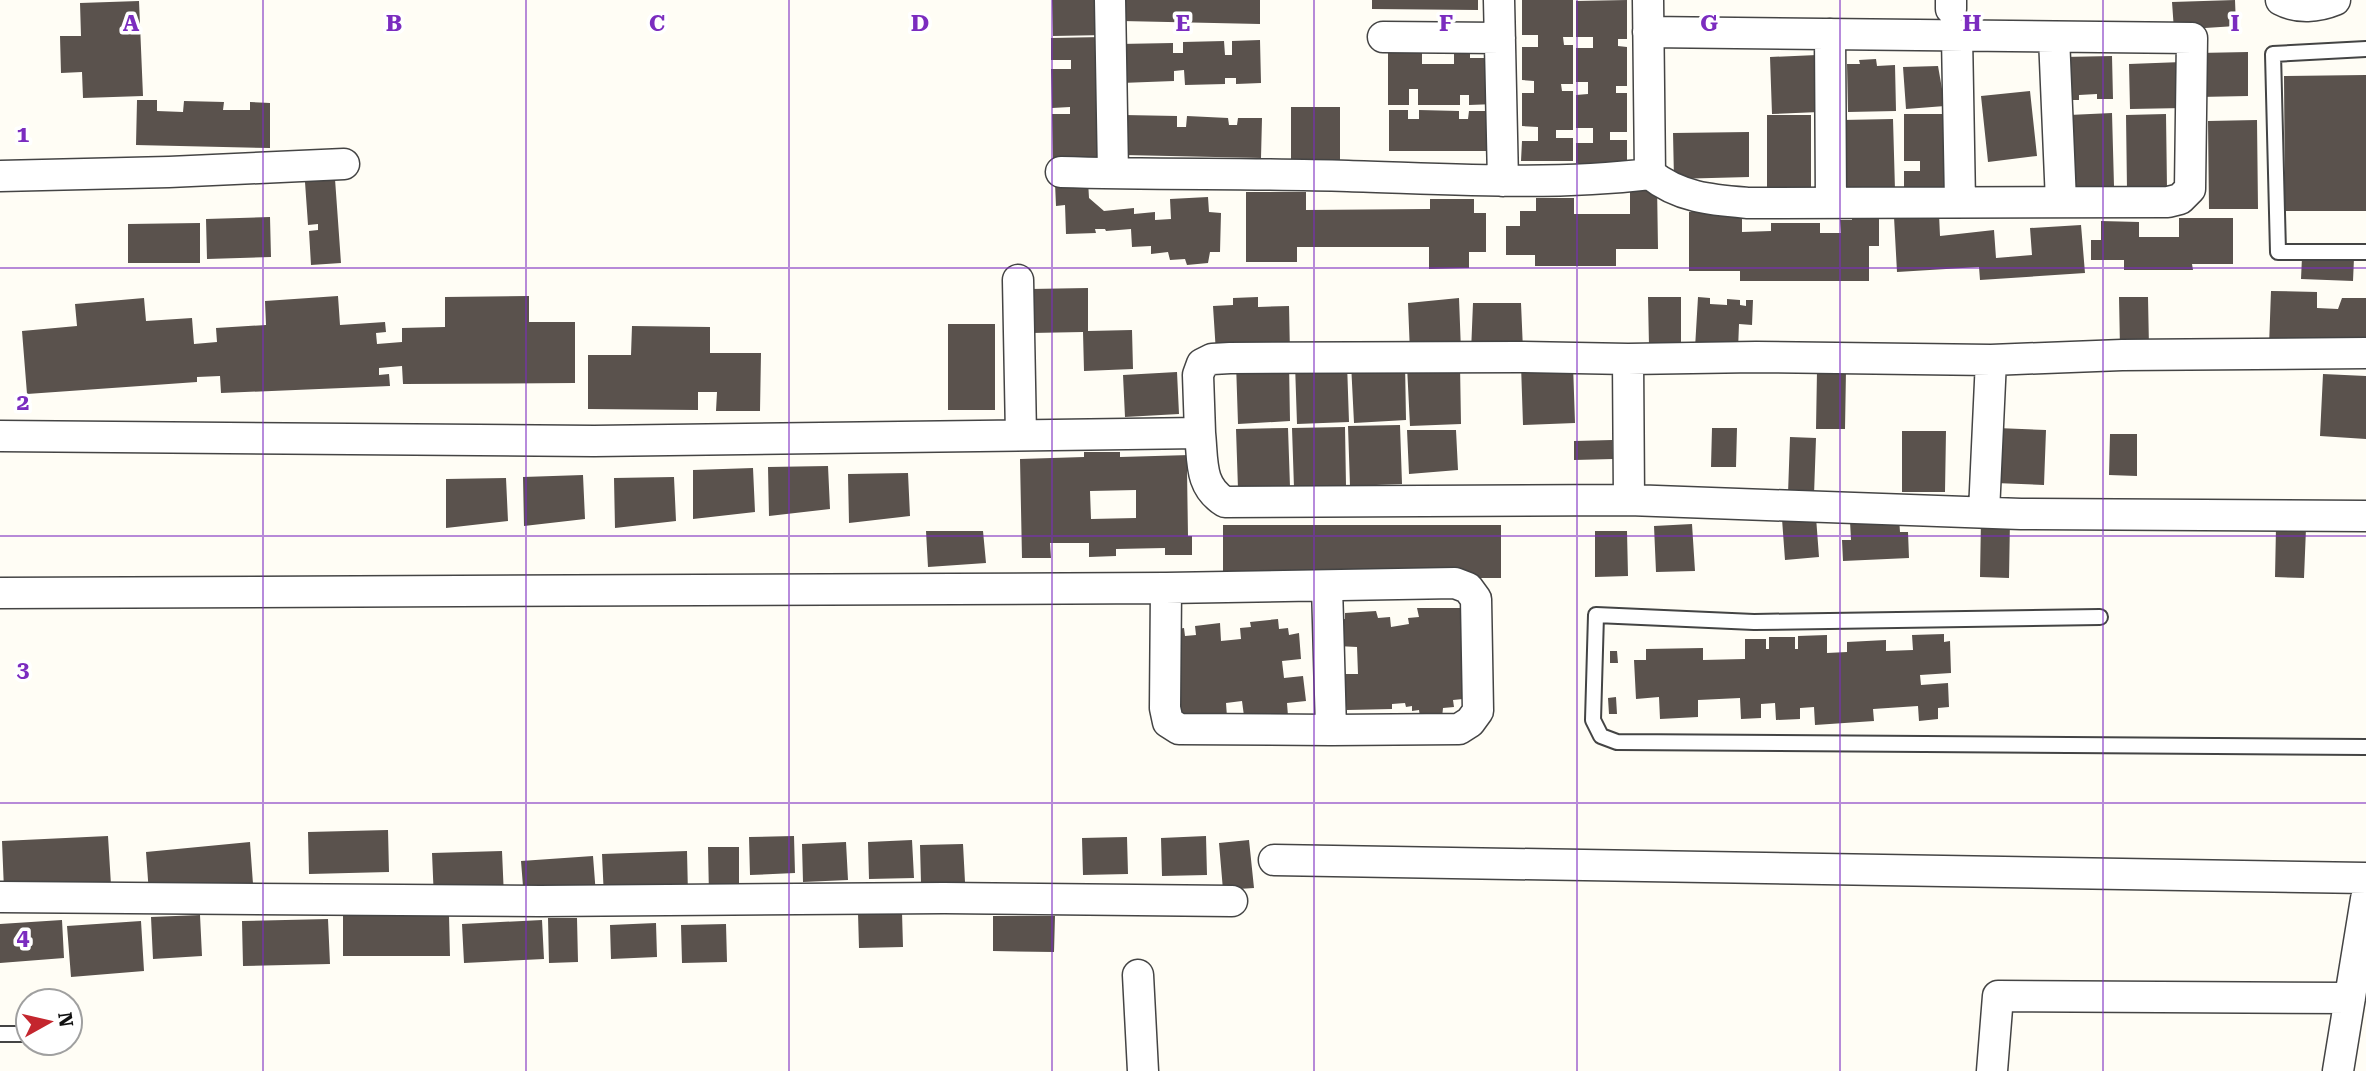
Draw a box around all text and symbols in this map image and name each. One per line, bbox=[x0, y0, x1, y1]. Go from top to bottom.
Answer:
text: A bbox=[123, 10, 140, 37]
text: B bbox=[386, 10, 402, 37]
text: C bbox=[649, 10, 665, 37]
text: D bbox=[911, 10, 929, 37]
text: E bbox=[1176, 10, 1190, 37]
text: F bbox=[1439, 10, 1453, 37]
text: G bbox=[1700, 10, 1718, 37]
text: H bbox=[1963, 10, 1982, 37]
text: I bbox=[2230, 10, 2240, 37]
text: 1 bbox=[17, 121, 30, 148]
text: 2 bbox=[17, 389, 29, 416]
text: 3 bbox=[17, 656, 30, 683]
text: 4 bbox=[17, 924, 30, 951]
north arrow bbox=[14, 987, 84, 1057]
text: N bbox=[53, 1011, 78, 1029]

